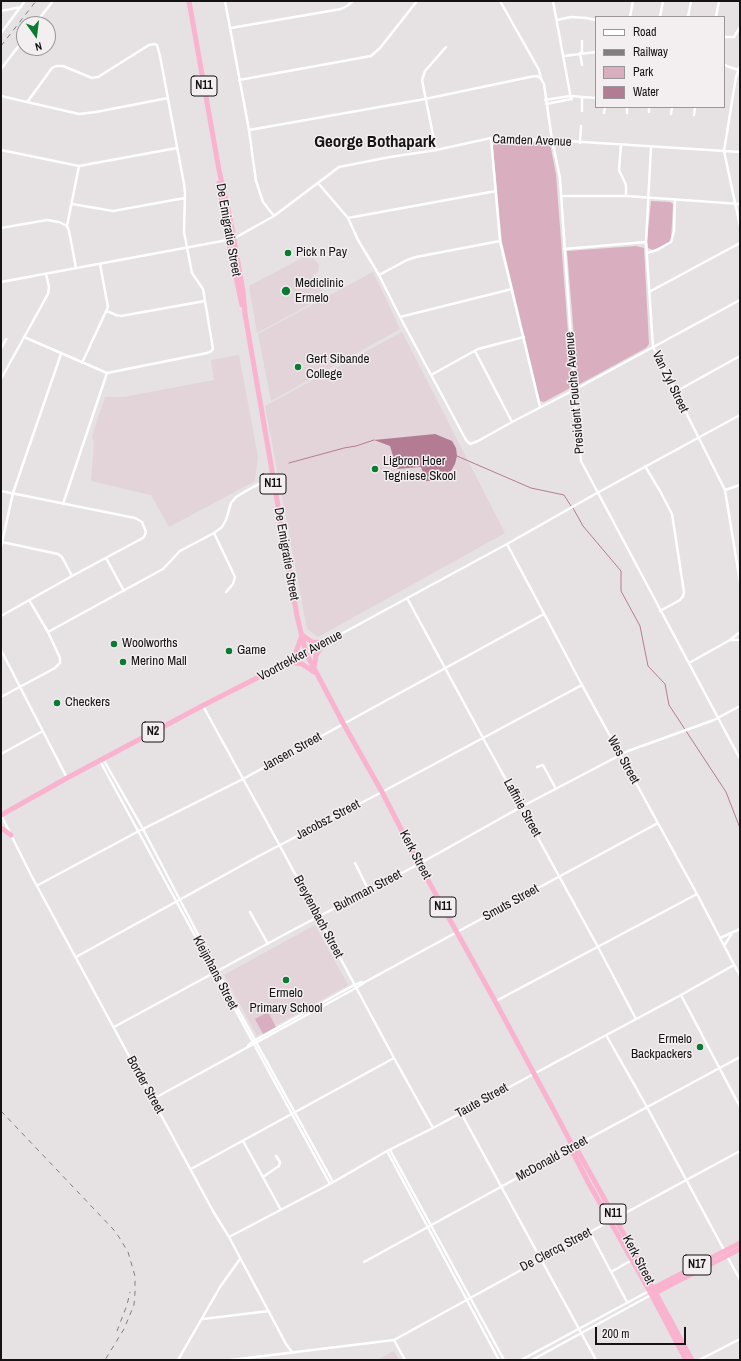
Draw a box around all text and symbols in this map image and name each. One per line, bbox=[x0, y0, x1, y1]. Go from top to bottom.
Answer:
north arrow bbox=[16, 16, 56, 56]
legend bbox=[595, 16, 725, 108]
text: Road bbox=[633, 24, 657, 40]
text: N bbox=[34, 39, 44, 54]
text: Railway bbox=[633, 44, 668, 60]
text: Park bbox=[633, 64, 653, 80]
road number: N11 bbox=[191, 76, 217, 96]
text: Water bbox=[633, 84, 659, 100]
district label: George Bothapark bbox=[314, 132, 436, 152]
street label: Camden Avenue bbox=[492, 132, 572, 150]
street label: De Emigratie Street bbox=[212, 182, 244, 278]
place label: Pick n Pay bbox=[296, 245, 347, 261]
marker: Pick n Pay bbox=[283, 248, 293, 258]
place label: Mediclinic Ermelo bbox=[295, 276, 344, 307]
marker: Mediclinic Ermelo bbox=[280, 285, 292, 297]
street label: President Fouche Avenue bbox=[562, 331, 588, 455]
street label: Van Zyl Street bbox=[648, 349, 692, 415]
place label: Gert Sibande College bbox=[306, 352, 369, 383]
marker: Gert Sibande College bbox=[293, 362, 303, 372]
place label: Ligbron Hoer Tegniese Skool bbox=[383, 454, 456, 485]
marker: Ligbron Hoer Tegniese Skool bbox=[370, 464, 380, 474]
road number: N11 bbox=[260, 474, 286, 494]
street label: De Emigratie Street bbox=[270, 506, 302, 602]
street label: Voortrekker Avenue bbox=[255, 627, 345, 685]
place label: Woolworths bbox=[122, 636, 177, 652]
marker: Woolworths bbox=[109, 639, 119, 649]
place label: Game bbox=[237, 643, 266, 659]
marker: Game bbox=[224, 646, 234, 656]
place label: Merino Mall bbox=[131, 654, 187, 670]
marker: Merino Mall bbox=[118, 657, 128, 667]
place label: Checkers bbox=[65, 695, 110, 711]
marker: Checkers bbox=[52, 698, 62, 708]
road number: N2 bbox=[142, 722, 164, 742]
street label: Jansen Street bbox=[259, 729, 325, 775]
street label: Wes Street bbox=[603, 733, 643, 787]
street label: Laffnie Street bbox=[500, 776, 544, 840]
street label: Jacobsz Street bbox=[293, 797, 363, 843]
street label: Kerk Street bbox=[396, 828, 434, 882]
street label: Buhrman Street bbox=[331, 867, 405, 915]
street label: Breytenbach Street bbox=[290, 873, 346, 961]
street label: Smuts Street bbox=[480, 881, 542, 925]
road number: N11 bbox=[430, 897, 456, 917]
street label: Kleijnhans Street bbox=[189, 933, 241, 1013]
marker: Ermelo Primary School bbox=[281, 975, 291, 985]
place label: Ermelo Primary School bbox=[250, 986, 322, 1017]
place label: Ermelo Backpackers bbox=[631, 1032, 692, 1063]
marker: Ermelo Backpackers bbox=[695, 1042, 705, 1052]
street label: Border Street bbox=[123, 1053, 167, 1117]
street label: Taute Street bbox=[453, 1080, 511, 1122]
street label: McDonald Street bbox=[514, 1133, 590, 1185]
road number: N11 bbox=[600, 1204, 626, 1224]
street label: De Clercq Street bbox=[518, 1225, 594, 1275]
street label: Kerk Street bbox=[619, 1233, 657, 1287]
road number: N17 bbox=[683, 1255, 711, 1275]
scale bar bbox=[597, 1319, 688, 1345]
text: 200 m bbox=[602, 1326, 629, 1342]

